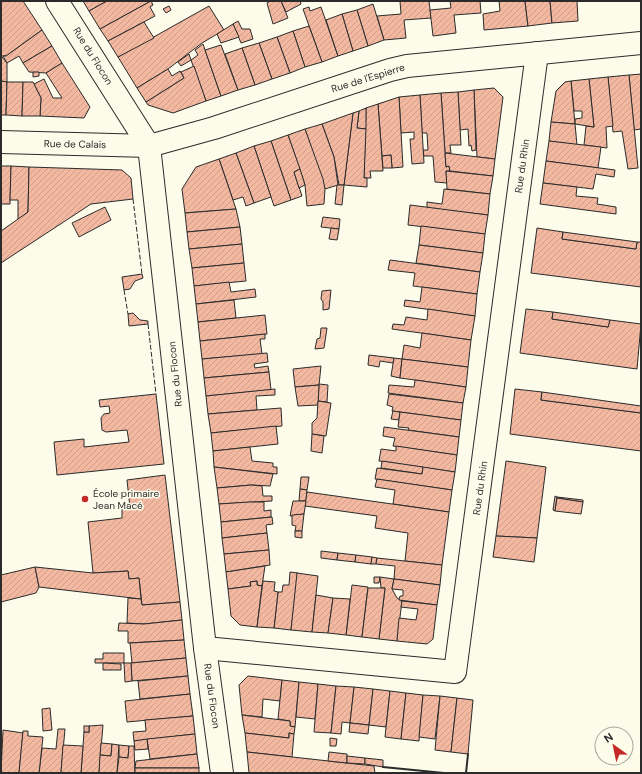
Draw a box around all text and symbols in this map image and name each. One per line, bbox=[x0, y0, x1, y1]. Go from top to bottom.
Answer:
street label: Rue du Flocon bbox=[70, 25, 116, 87]
street label: Rue de l'Espierre bbox=[330, 61, 407, 95]
street label: Rue de Calais bbox=[44, 137, 106, 151]
street label: Rue du Rhin bbox=[512, 138, 532, 194]
street label: Rue du Flocon bbox=[165, 340, 185, 407]
street label: Rue du Rhin bbox=[470, 460, 490, 516]
place label: École primaire Jean Macé bbox=[93, 487, 159, 512]
marker: École primaire Jean Macé bbox=[80, 494, 90, 504]
street label: Rue du Flocon bbox=[201, 663, 223, 730]
north arrow bbox=[594, 726, 634, 766]
text: N bbox=[601, 730, 616, 746]

